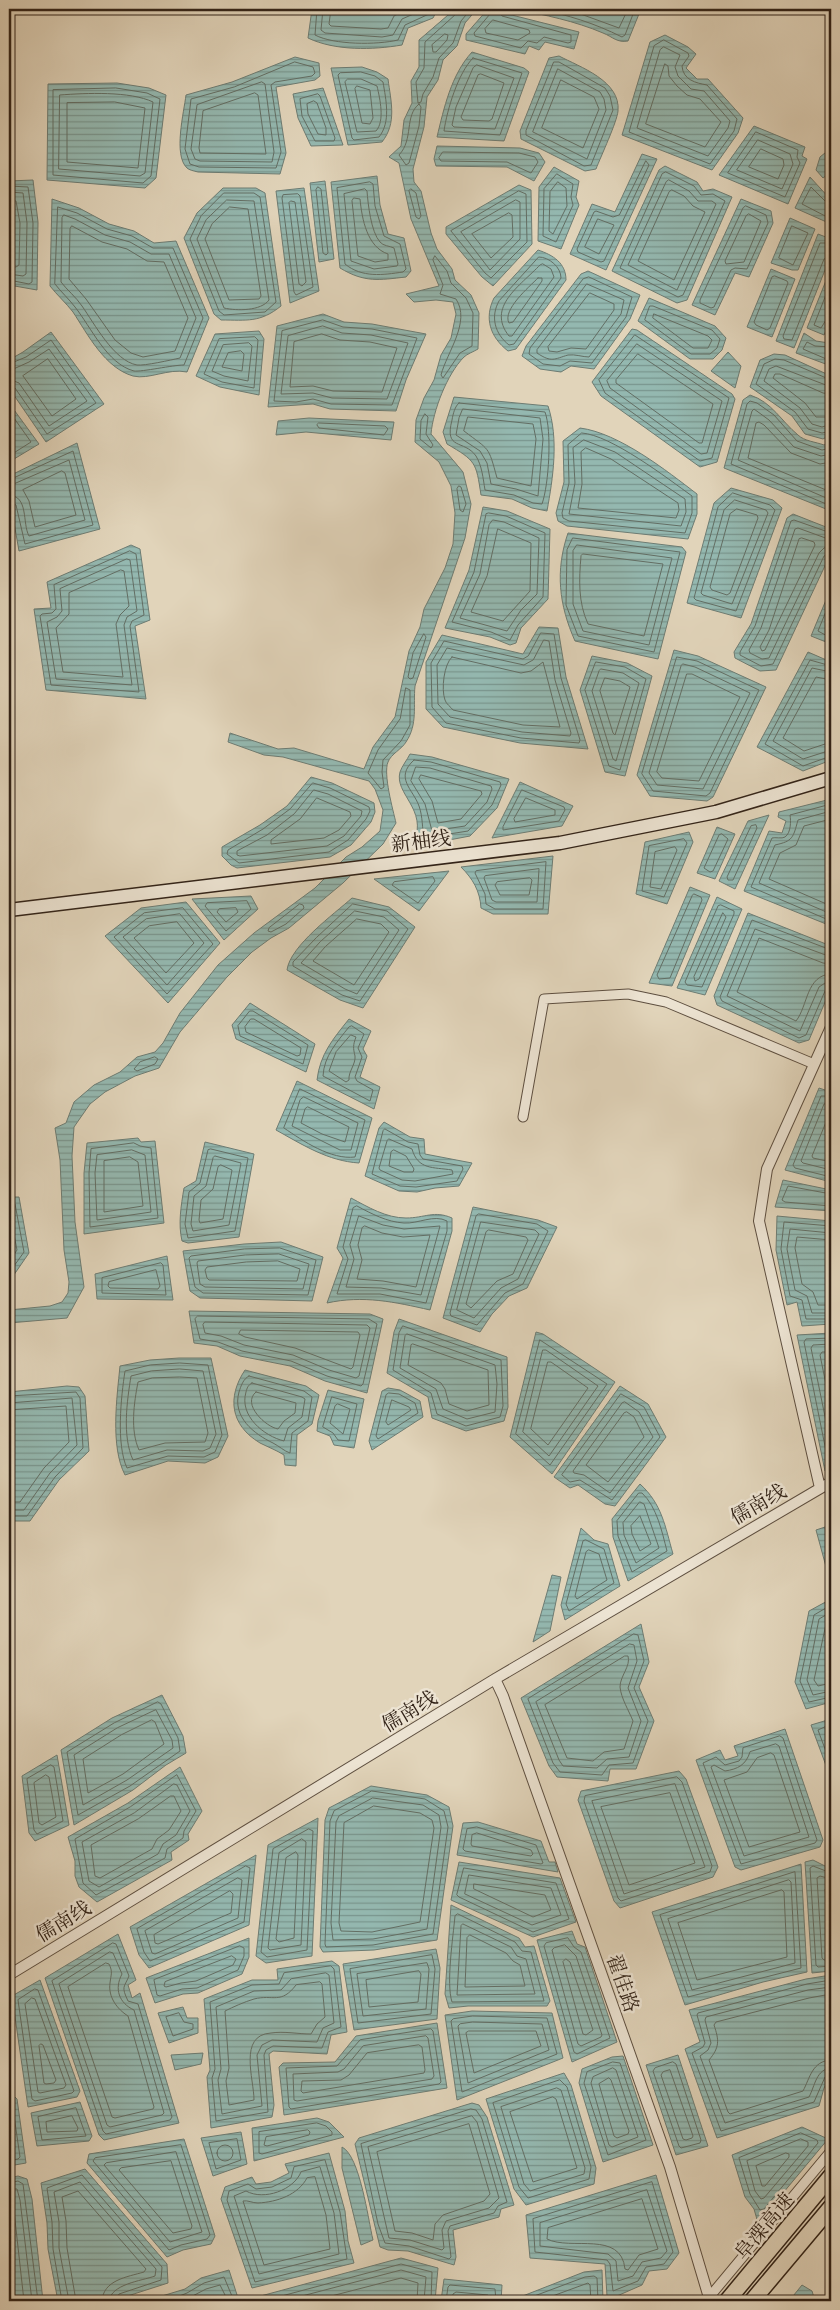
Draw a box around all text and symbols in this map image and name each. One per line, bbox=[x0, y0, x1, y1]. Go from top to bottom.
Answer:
street label: 新柚线 bbox=[390, 824, 452, 858]
street label: 儒南线 bbox=[726, 1478, 790, 1530]
street label: 儒南线 bbox=[377, 1684, 441, 1738]
street label: 儒南线 bbox=[31, 1894, 95, 1948]
street label: 翟佳路 bbox=[601, 1950, 645, 2016]
street label: 阜溧高速 bbox=[728, 2187, 800, 2265]

